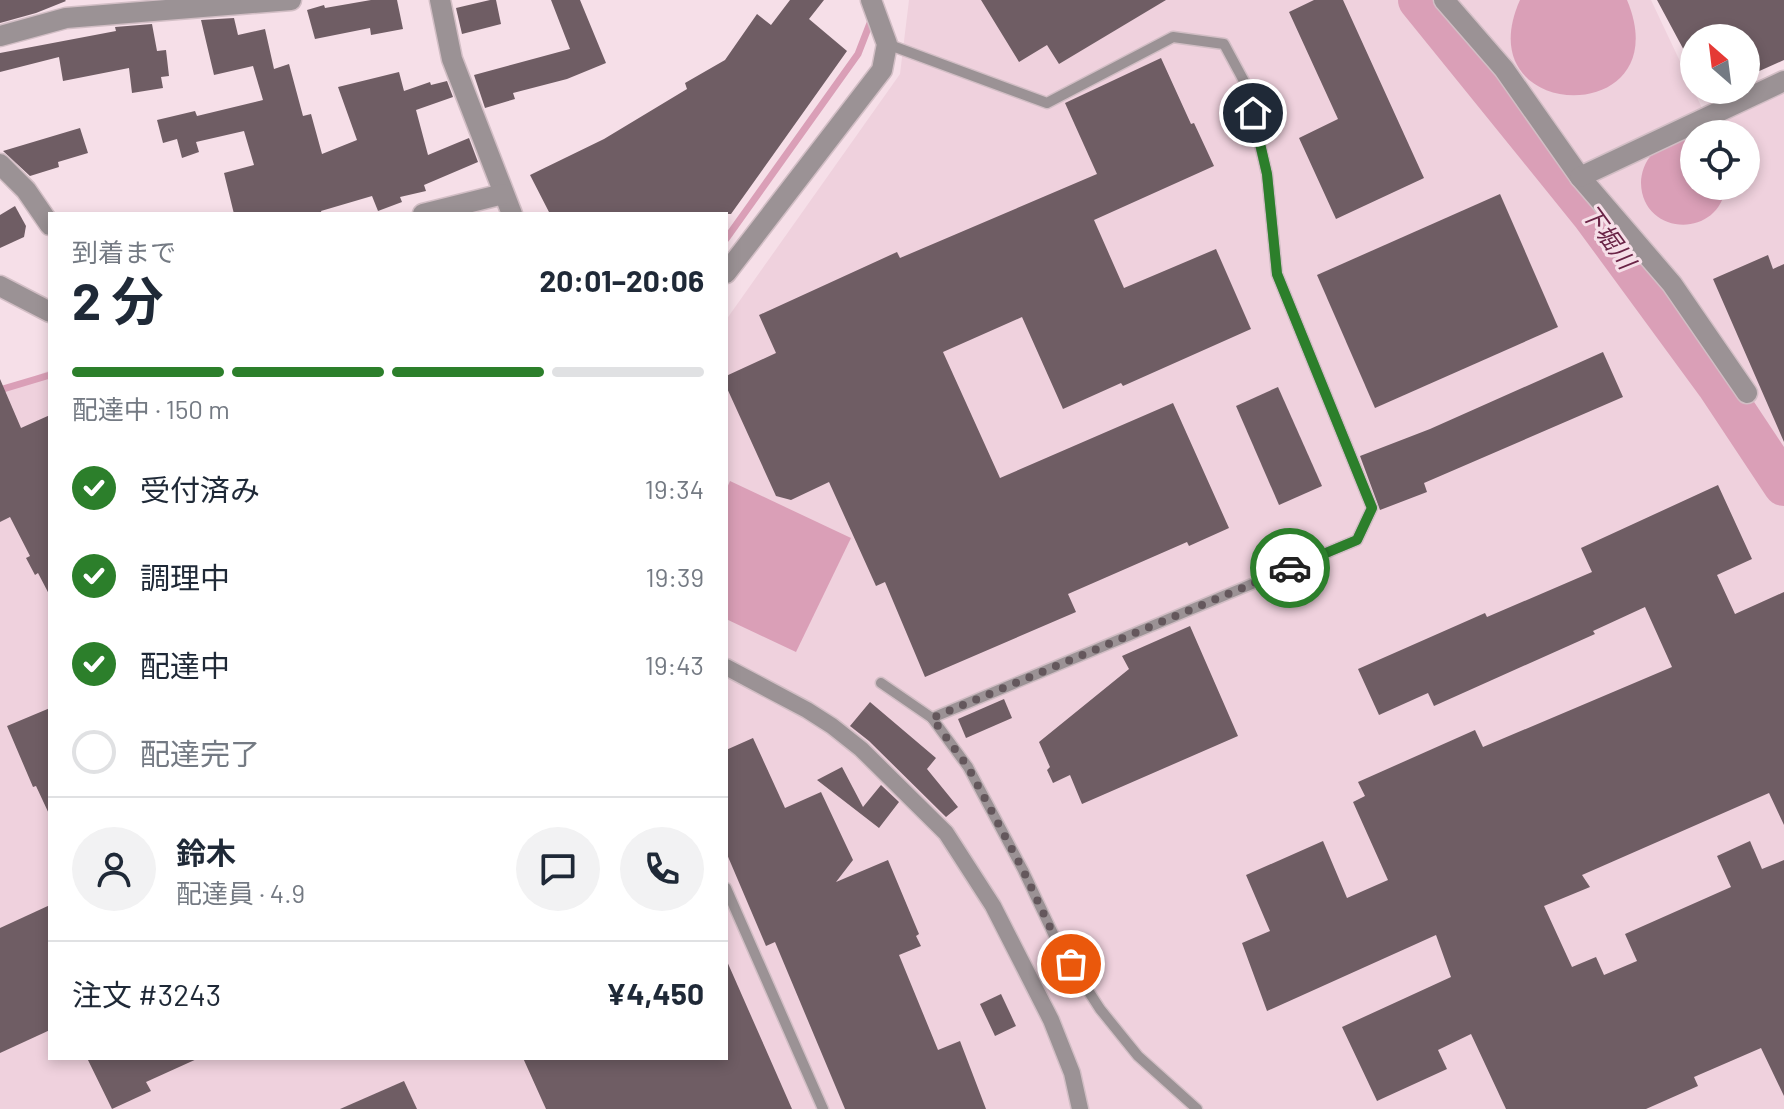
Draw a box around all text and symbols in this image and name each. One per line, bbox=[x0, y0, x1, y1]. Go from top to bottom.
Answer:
north arrow bbox=[1680, 24, 1760, 104]
map controls bbox=[1680, 24, 1760, 200]
pin bbox=[1219, 79, 1287, 147]
icon: home bbox=[1231, 91, 1275, 135]
button: locate bbox=[1680, 120, 1760, 200]
water label: 下堀川 bbox=[1576, 198, 1644, 276]
text: 到着まで bbox=[72, 236, 176, 267]
text: 20:01–20:06 bbox=[539, 262, 704, 298]
text: 2 分 bbox=[72, 268, 164, 330]
text: 配達中 · 150 m bbox=[72, 393, 230, 424]
icon: check bbox=[72, 466, 116, 510]
text: 受付済み bbox=[140, 471, 260, 507]
text: 19:34 bbox=[645, 473, 704, 504]
courier bbox=[1250, 528, 1330, 608]
icon: car bbox=[1268, 546, 1312, 590]
icon: check bbox=[72, 554, 116, 598]
text: 調理中 bbox=[140, 559, 230, 595]
text: 19:39 bbox=[646, 561, 704, 592]
icon: check bbox=[72, 642, 116, 686]
text: 配達中 bbox=[140, 647, 230, 683]
text: 19:43 bbox=[645, 649, 704, 680]
text: 配達完了 bbox=[140, 735, 260, 771]
button: person bbox=[72, 827, 156, 911]
button: chat bbox=[516, 827, 600, 911]
button: phone bbox=[620, 827, 704, 911]
text: 鈴木 bbox=[176, 834, 236, 870]
text: 配達員 · 4.9 bbox=[176, 877, 305, 908]
pin bbox=[1037, 930, 1105, 998]
icon: bag bbox=[1049, 942, 1093, 986]
text: ¥4,450 bbox=[606, 975, 704, 1011]
text: 注文 #3243 bbox=[72, 976, 221, 1012]

